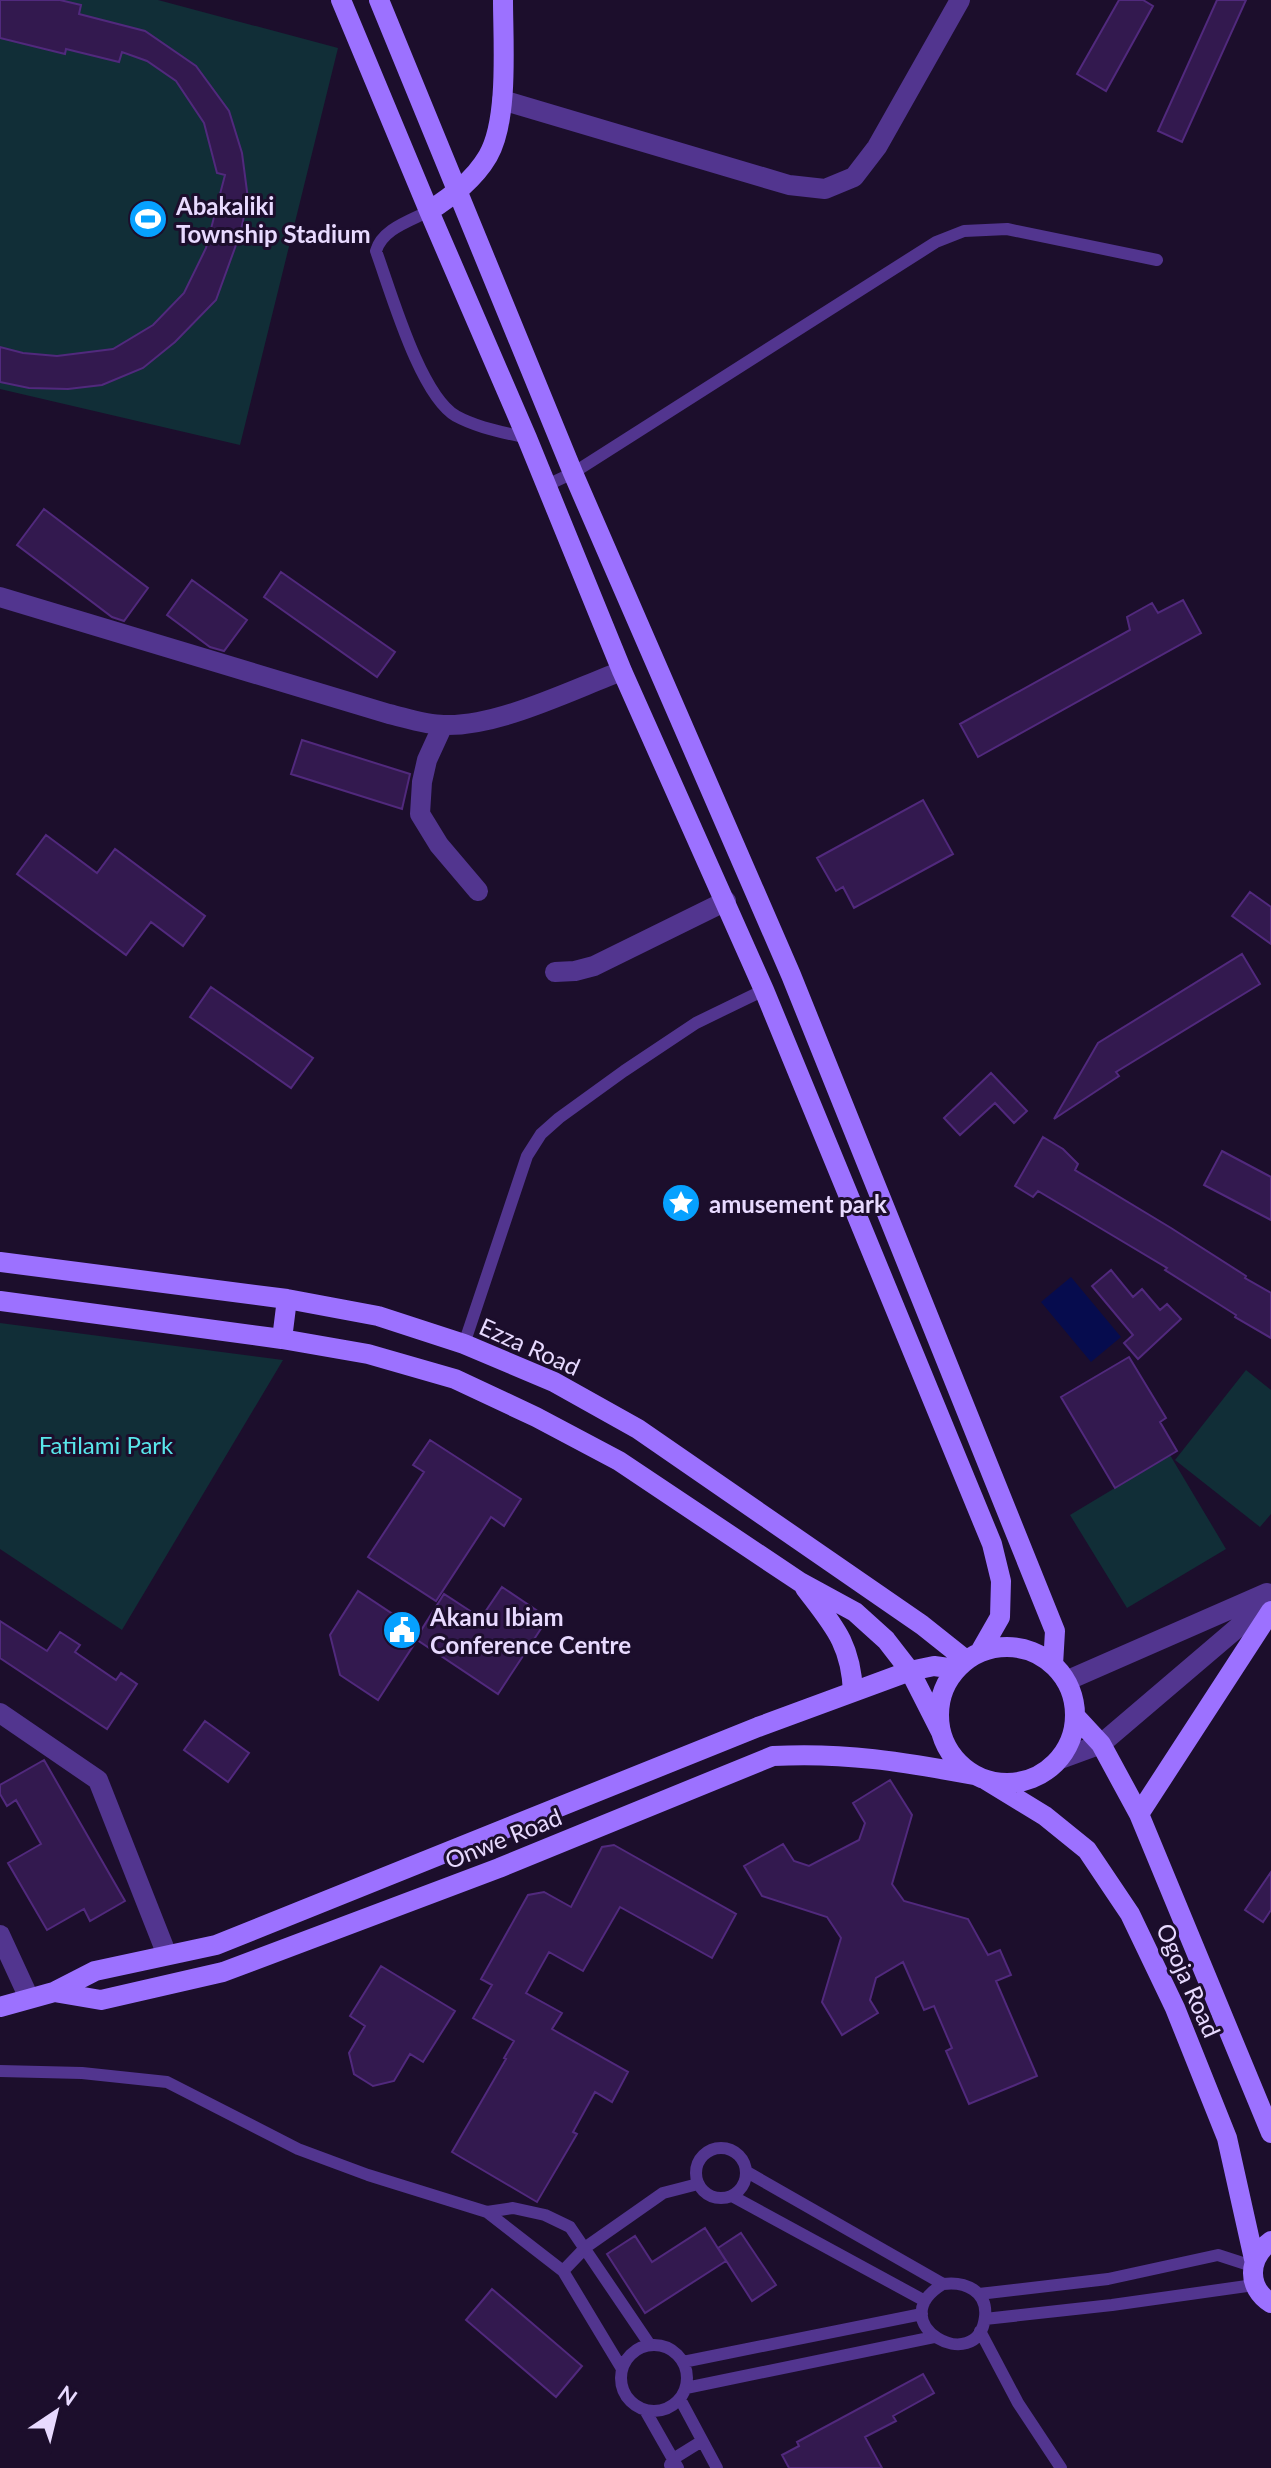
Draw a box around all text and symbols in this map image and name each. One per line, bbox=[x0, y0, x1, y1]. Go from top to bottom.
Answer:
place label: Abakaliki Township Stadium bbox=[175, 191, 371, 248]
sports icon: Abakaliki Township Stadium bbox=[127, 198, 169, 240]
place icon: amusement park bbox=[660, 1182, 702, 1224]
place label: amusement park bbox=[709, 1189, 887, 1218]
street label: Ezza Road bbox=[475, 1311, 585, 1381]
park label: Fatilami Park bbox=[39, 1430, 174, 1459]
place label: Akanu Ibiam Conference Centre bbox=[429, 1602, 631, 1659]
public building icon: Akanu Ibiam Conference Centre bbox=[381, 1609, 423, 1651]
street label: Onwe Road bbox=[441, 1802, 565, 1874]
street label: Ogoja Road bbox=[1151, 1918, 1227, 2042]
north arrow bbox=[16, 2372, 96, 2452]
text: N bbox=[53, 2379, 82, 2411]

